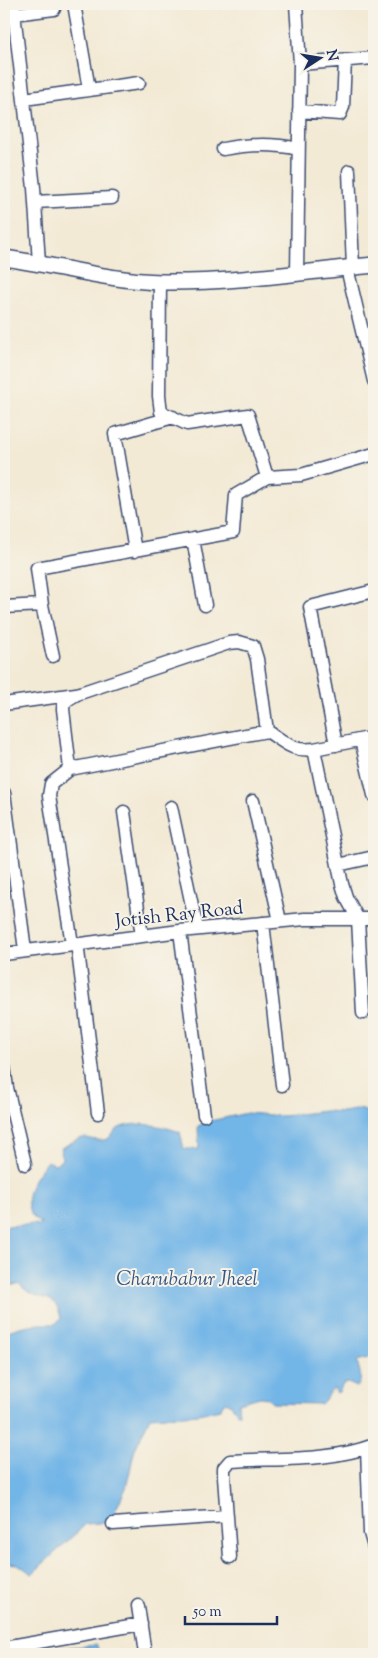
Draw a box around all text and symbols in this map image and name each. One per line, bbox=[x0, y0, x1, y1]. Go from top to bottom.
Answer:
north arrow bbox=[296, 32, 346, 82]
text: N bbox=[320, 48, 342, 63]
street label: Jotish Ray Road bbox=[113, 895, 245, 936]
water label: Charubabur Jheel bbox=[116, 1266, 258, 1295]
scale bar bbox=[185, 1593, 278, 1625]
text: 50 m bbox=[192, 1602, 222, 1623]

